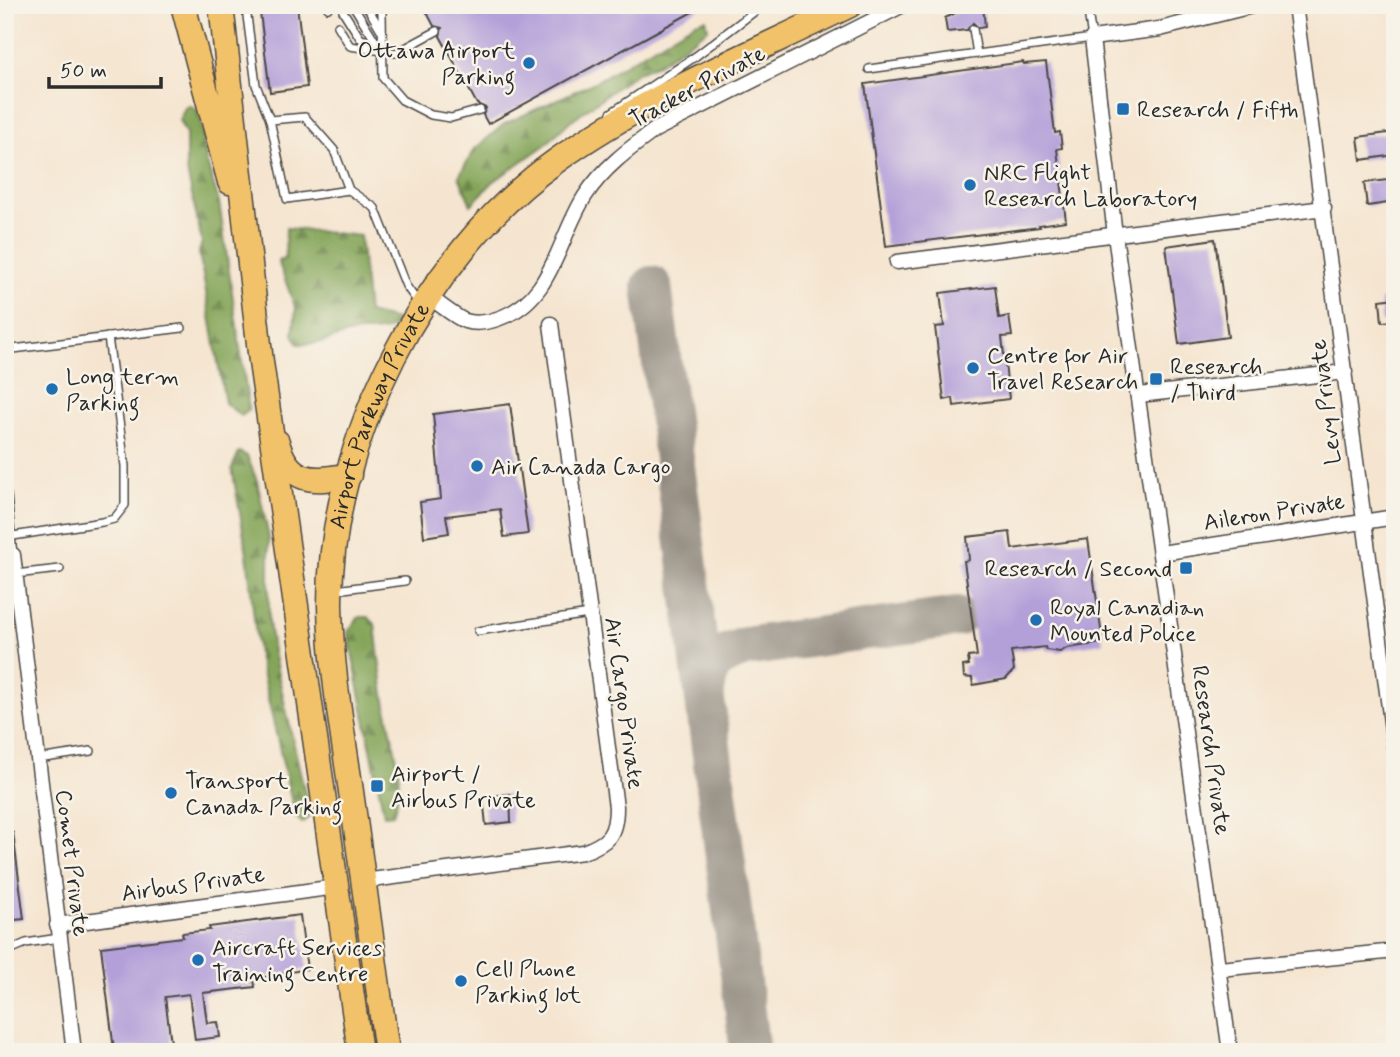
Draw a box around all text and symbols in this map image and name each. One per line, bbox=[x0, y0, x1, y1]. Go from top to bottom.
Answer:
place label: Ottawa Airport Parking bbox=[358, 37, 515, 95]
street label: Tracker Private bbox=[624, 39, 772, 136]
scale bar bbox=[49, 46, 161, 90]
marker: Ottawa Airport Parking bbox=[521, 55, 537, 71]
text: 50 m bbox=[60, 57, 107, 85]
place label: Research / Fifth bbox=[1137, 96, 1299, 126]
marker: Research / Fifth bbox=[1115, 101, 1131, 117]
place label: NRC Flight Research Laboratory bbox=[984, 159, 1197, 215]
marker: NRC Flight Research Laboratory bbox=[962, 177, 978, 193]
street label: Airport Parkway Private bbox=[323, 297, 438, 532]
street label: Levy Private bbox=[1304, 337, 1350, 466]
place label: Centre for Air Travel Research bbox=[987, 342, 1138, 398]
place label: Research / Third bbox=[1170, 353, 1262, 409]
marker: Centre for Air Travel Research bbox=[965, 360, 981, 376]
place label: Long term Parking bbox=[66, 363, 179, 421]
marker: Research / Third bbox=[1148, 371, 1164, 387]
marker: Long term Parking bbox=[44, 381, 60, 397]
place label: Air Canada Cargo bbox=[491, 453, 671, 483]
marker: Air Canada Cargo bbox=[469, 458, 485, 474]
street label: Aileron Private bbox=[1202, 487, 1347, 539]
place label: Research / Second bbox=[985, 555, 1172, 585]
marker: Research / Second bbox=[1178, 560, 1194, 576]
place label: Royal Canadian Mounted Police bbox=[1050, 594, 1204, 650]
marker: Royal Canadian Mounted Police bbox=[1028, 612, 1044, 628]
street label: Air Cargo Private bbox=[596, 615, 650, 791]
street label: Research Private bbox=[1183, 664, 1237, 837]
place label: Airport / Airbus Private bbox=[391, 760, 536, 816]
place label: Transport Canada Parking bbox=[185, 767, 342, 825]
marker: Airport / Airbus Private bbox=[369, 778, 385, 794]
marker: Transport Canada Parking bbox=[163, 785, 179, 801]
street label: Comet Private bbox=[47, 788, 95, 939]
street label: Airbus Private bbox=[119, 860, 267, 910]
place label: Aircraft Services Training Centre bbox=[212, 934, 382, 992]
marker: Aircraft Services Training Centre bbox=[190, 952, 206, 968]
place label: Cell Phone Parking lot bbox=[475, 955, 581, 1013]
marker: Cell Phone Parking lot bbox=[453, 973, 469, 989]

